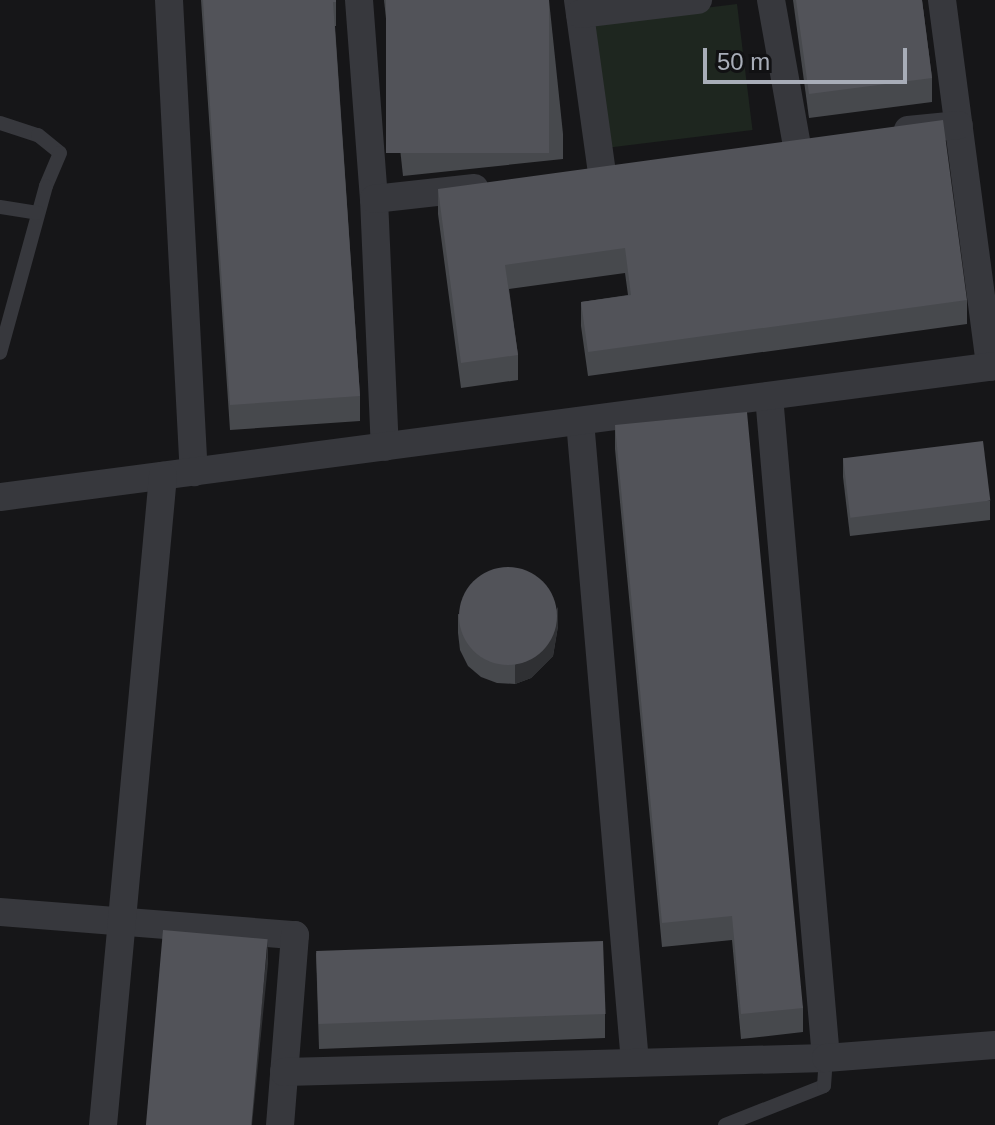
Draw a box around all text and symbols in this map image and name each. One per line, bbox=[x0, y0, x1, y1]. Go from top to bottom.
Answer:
scale bar bbox=[707, 32, 911, 82]
text: 50 m bbox=[717, 48, 770, 75]

